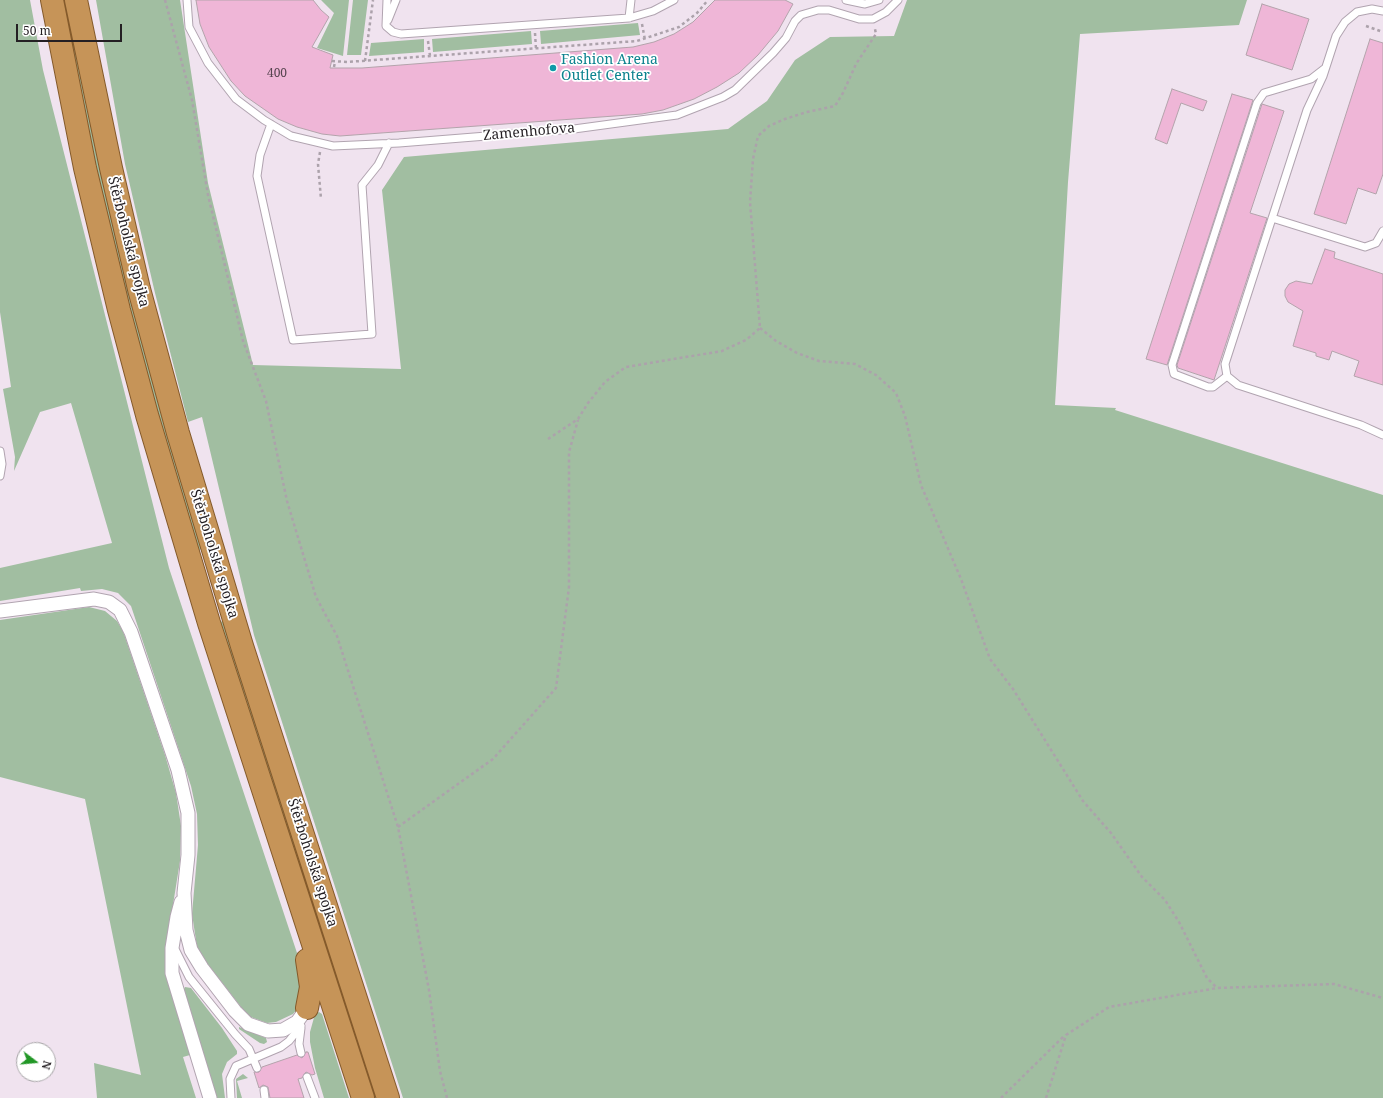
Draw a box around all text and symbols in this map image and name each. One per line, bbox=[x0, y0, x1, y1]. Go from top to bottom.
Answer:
scale bar bbox=[18, 16, 124, 42]
text: 50 m bbox=[23, 22, 51, 39]
place label: Fashion Arena Outlet Center bbox=[561, 52, 658, 84]
marker: Fashion Arena Outlet Center bbox=[548, 63, 558, 73]
house number: 400 bbox=[267, 67, 287, 81]
street label: Zamenhofova bbox=[482, 120, 576, 144]
street label: Štěrboholská spojka bbox=[104, 175, 152, 309]
street label: Štěrboholská spojka bbox=[186, 488, 242, 620]
street label: Štěrboholská spojka bbox=[283, 797, 341, 929]
north arrow bbox=[16, 1042, 56, 1082]
text: N bbox=[39, 1059, 55, 1071]

